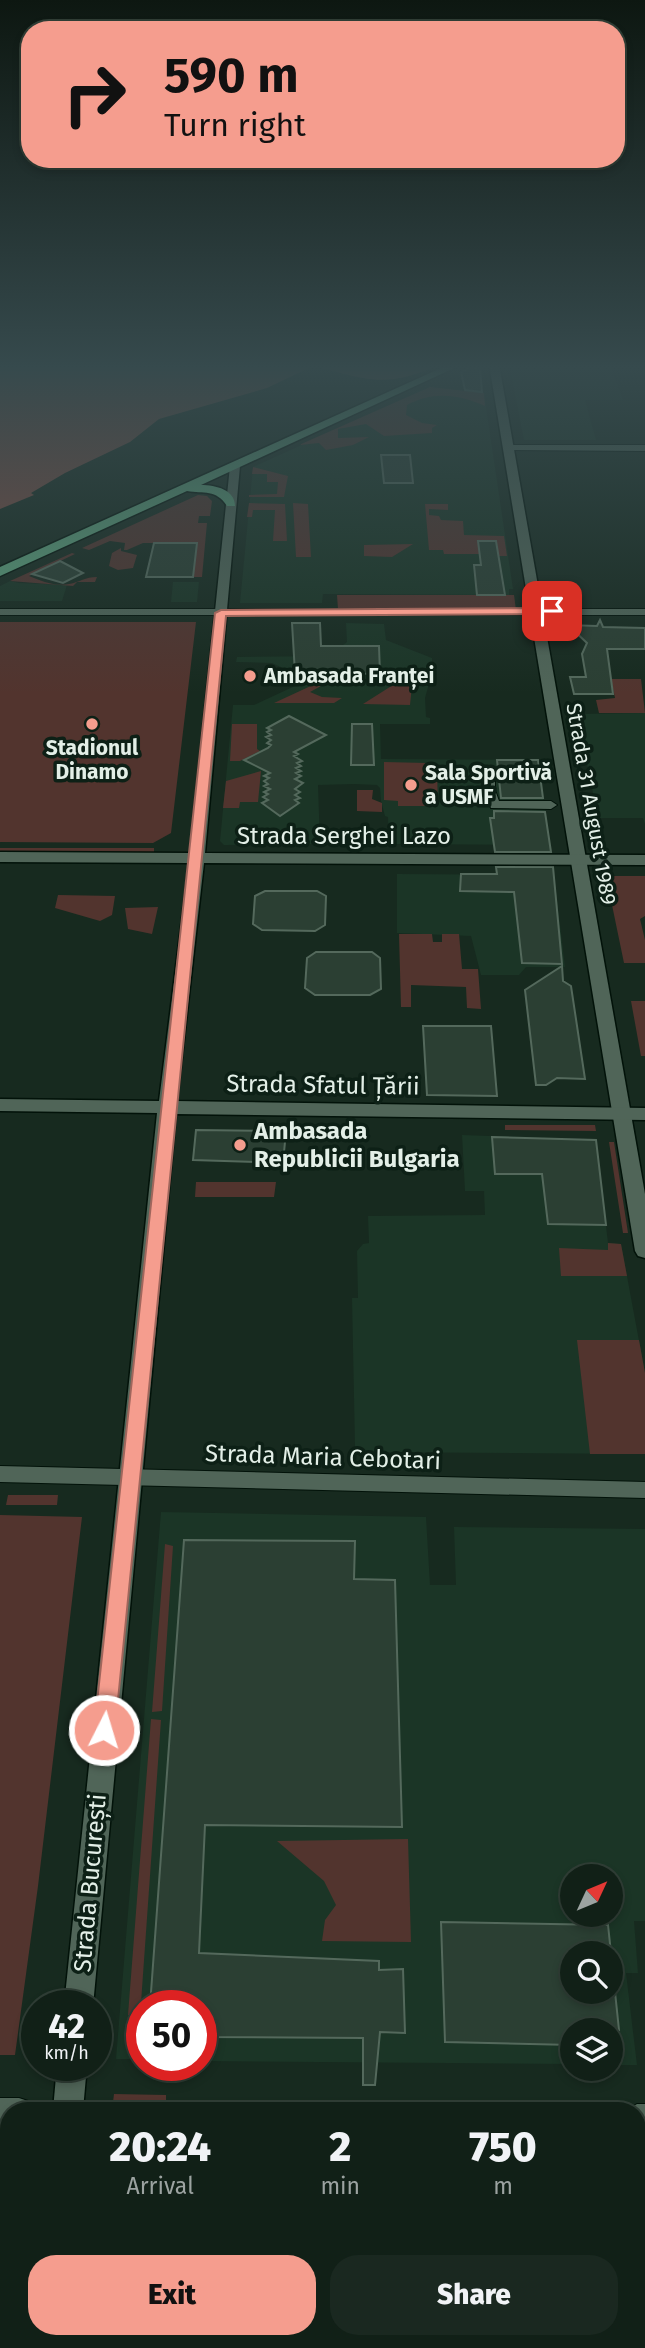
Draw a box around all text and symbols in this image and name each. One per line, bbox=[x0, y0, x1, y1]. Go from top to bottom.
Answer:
text: 590 m bbox=[164, 46, 299, 105]
icon: right bbox=[49, 49, 140, 140]
text: Turn right bbox=[164, 106, 306, 144]
pin bbox=[522, 581, 582, 641]
icon: arrive bbox=[533, 592, 571, 630]
place label: Ambasada Franței bbox=[263, 663, 434, 690]
marker: Ambasada Franței bbox=[242, 668, 258, 684]
street label: Strada 31 August 1989 bbox=[560, 701, 622, 907]
marker: Stadionul Dinamo bbox=[84, 716, 100, 732]
place label: Stadionul Dinamo bbox=[46, 735, 139, 785]
place label: Sala Sportivă a USMF bbox=[425, 760, 552, 810]
marker: Sala Sportivă a USMF bbox=[403, 777, 419, 793]
street label: Strada Serghei Lazo bbox=[237, 822, 451, 850]
street label: Strada Sfatul Țării bbox=[226, 1069, 420, 1103]
place label: Ambasada Republicii Bulgaria bbox=[253, 1117, 460, 1173]
marker: Ambasada Republicii Bulgaria bbox=[232, 1137, 248, 1153]
street label: Strada Maria Cebotari bbox=[205, 1439, 441, 1475]
position arrow bbox=[67, 1693, 141, 1767]
street label: Strada București bbox=[68, 1793, 113, 1973]
north arrow bbox=[560, 1864, 623, 1927]
map controls bbox=[560, 1864, 623, 2081]
button: search bbox=[560, 1941, 623, 2004]
speed limit sign: 50 bbox=[126, 1990, 217, 2081]
text: 42 bbox=[48, 2005, 85, 2047]
button: layers bbox=[560, 2018, 623, 2081]
text: km/h bbox=[44, 2042, 89, 2064]
text: 20:24 bbox=[109, 2122, 211, 2172]
text: 2 bbox=[329, 2122, 351, 2172]
text: 750 bbox=[469, 2122, 537, 2172]
text: Arrival bbox=[127, 2172, 194, 2200]
text: min bbox=[320, 2172, 360, 2200]
text: m bbox=[493, 2172, 513, 2200]
button: Exit bbox=[28, 2255, 316, 2335]
button: Share bbox=[330, 2255, 618, 2335]

